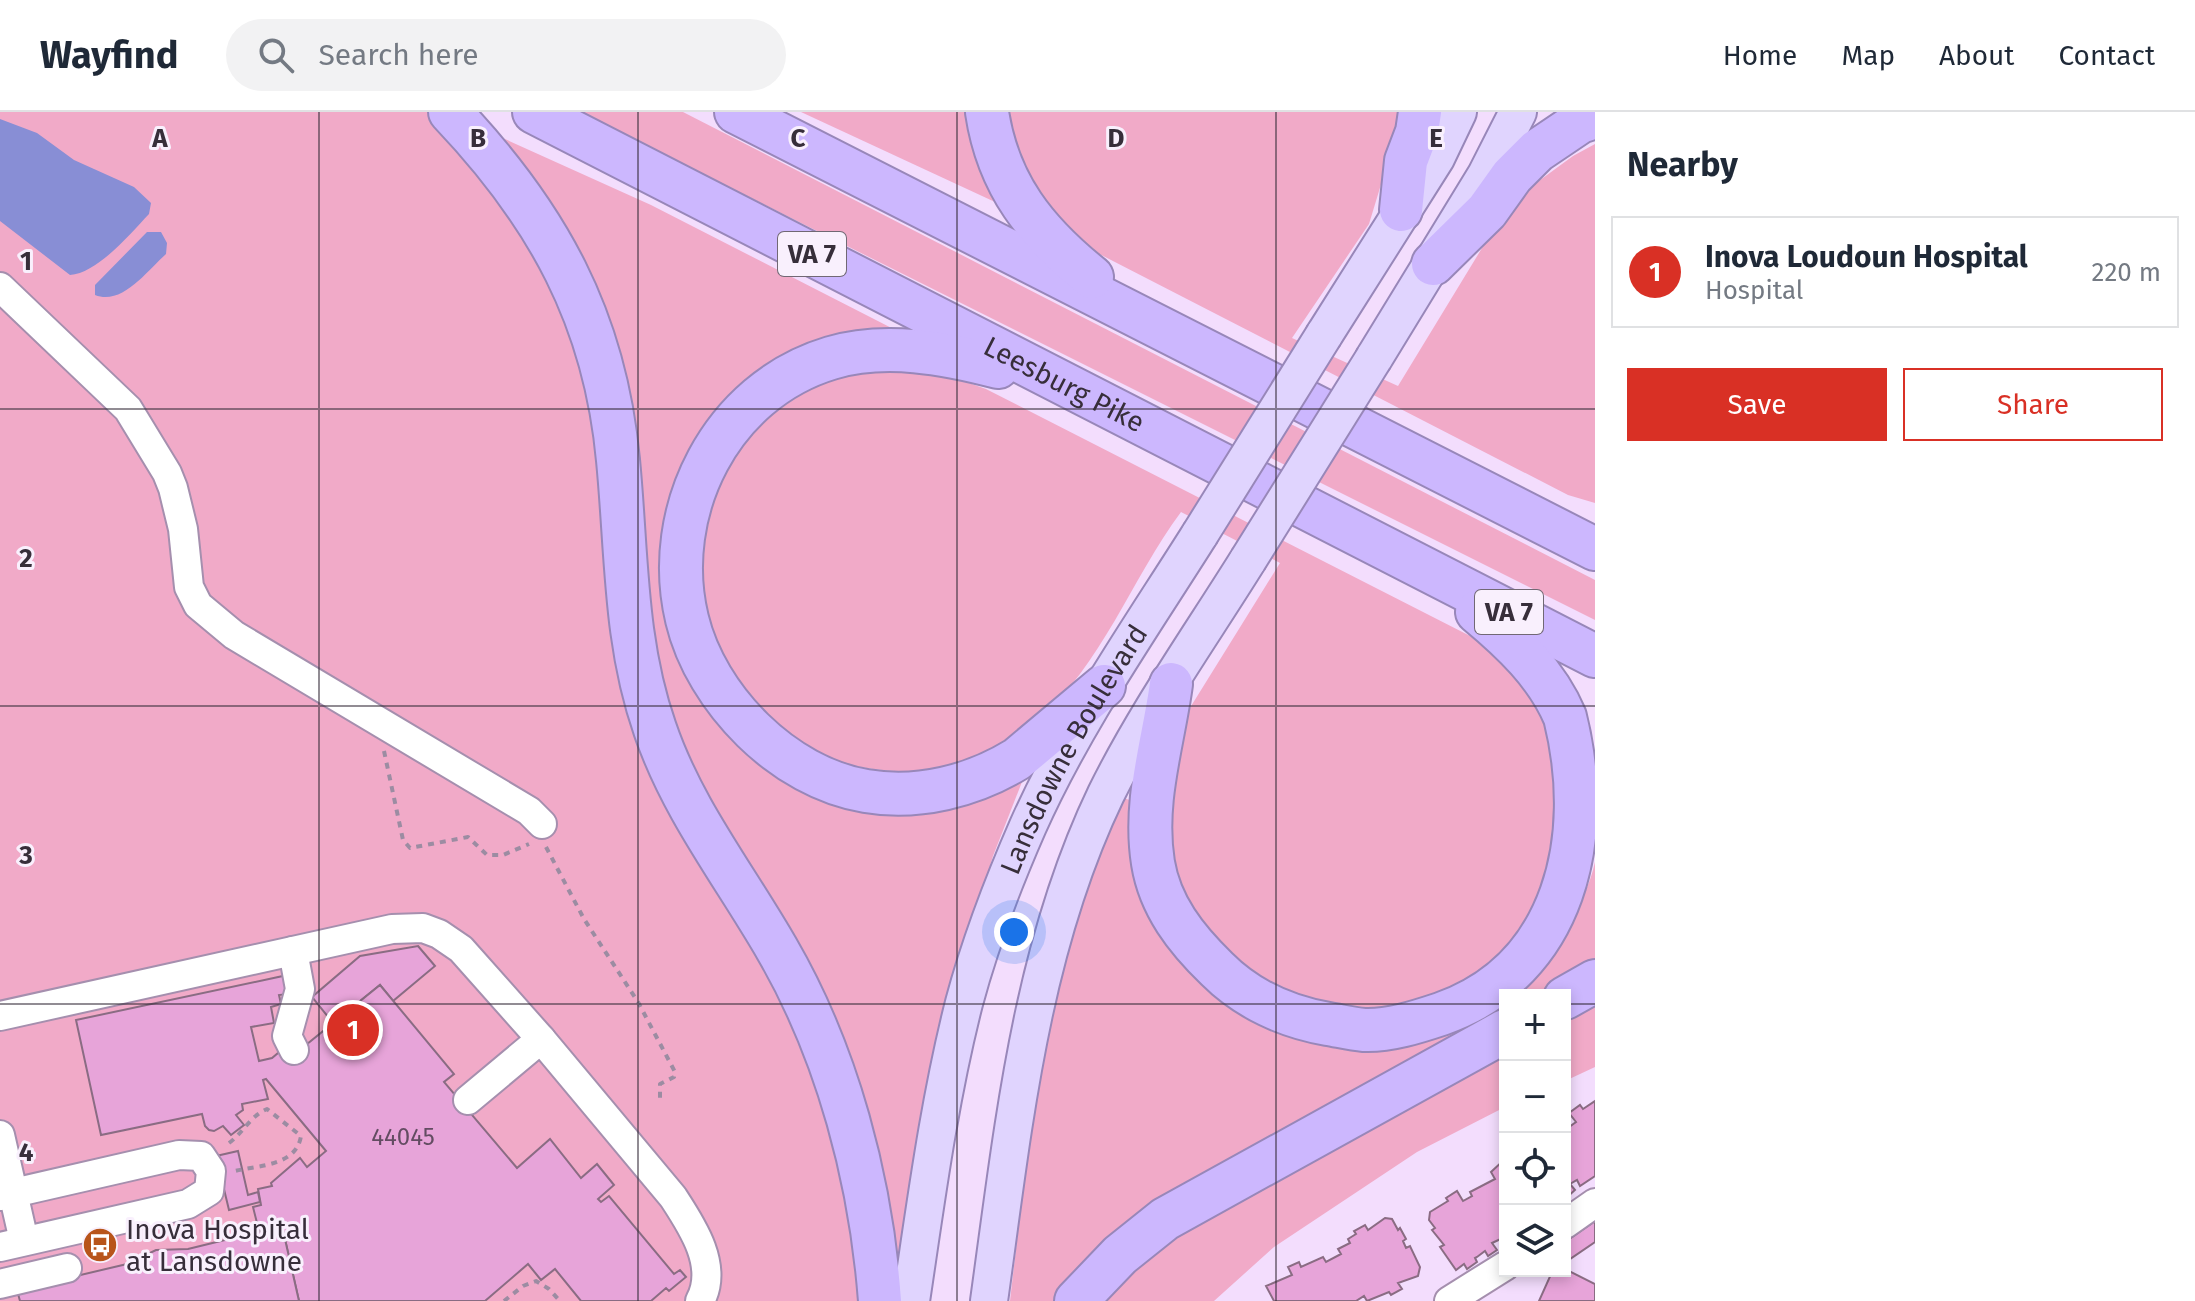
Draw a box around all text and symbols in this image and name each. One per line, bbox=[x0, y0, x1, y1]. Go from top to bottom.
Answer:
search box bbox=[226, 19, 786, 91]
text: Wayfind bbox=[40, 32, 178, 78]
icon: search bbox=[254, 33, 298, 77]
text: Search here bbox=[318, 37, 479, 73]
text: Home bbox=[1723, 39, 1797, 72]
text: Map bbox=[1841, 39, 1895, 72]
text: About bbox=[1939, 39, 2014, 72]
text: Contact bbox=[2058, 39, 2155, 72]
text: A bbox=[151, 123, 168, 154]
text: B bbox=[470, 123, 486, 154]
text: C bbox=[791, 123, 806, 154]
text: D bbox=[1108, 123, 1125, 154]
text: E bbox=[1429, 123, 1443, 154]
text: Nearby bbox=[1627, 144, 1738, 185]
road number: VA 7 bbox=[778, 232, 846, 276]
text: Inova Loudoun Hospital bbox=[1705, 239, 2028, 275]
text: 1 bbox=[20, 246, 32, 277]
text: 1 bbox=[1649, 257, 1661, 288]
text: 220 m bbox=[2092, 257, 2161, 288]
text: Hospital bbox=[1705, 275, 1804, 306]
street label: Leesburg Pike bbox=[979, 329, 1150, 439]
button: Save bbox=[1627, 368, 1887, 441]
button: Share bbox=[1903, 368, 2163, 441]
text: 2 bbox=[19, 543, 33, 574]
road number: VA 7 bbox=[1475, 590, 1543, 634]
street label: Lansdowne Boulevard bbox=[993, 618, 1154, 879]
text: 3 bbox=[18, 840, 33, 871]
your location bbox=[994, 912, 1034, 952]
map controls bbox=[1499, 989, 1571, 1277]
button: + bbox=[1499, 989, 1571, 1061]
pin: 1 bbox=[327, 1000, 379, 1060]
button: − bbox=[1499, 1061, 1571, 1133]
house number: 44045 bbox=[371, 1123, 435, 1151]
button: locate bbox=[1499, 1133, 1571, 1205]
text: 4 bbox=[19, 1137, 34, 1168]
button: layers bbox=[1499, 1205, 1571, 1277]
place label: Inova Hospital at Lansdowne bbox=[126, 1213, 309, 1278]
bus stop icon: Inova Hospital at Lansdowne bbox=[81, 1226, 119, 1264]

